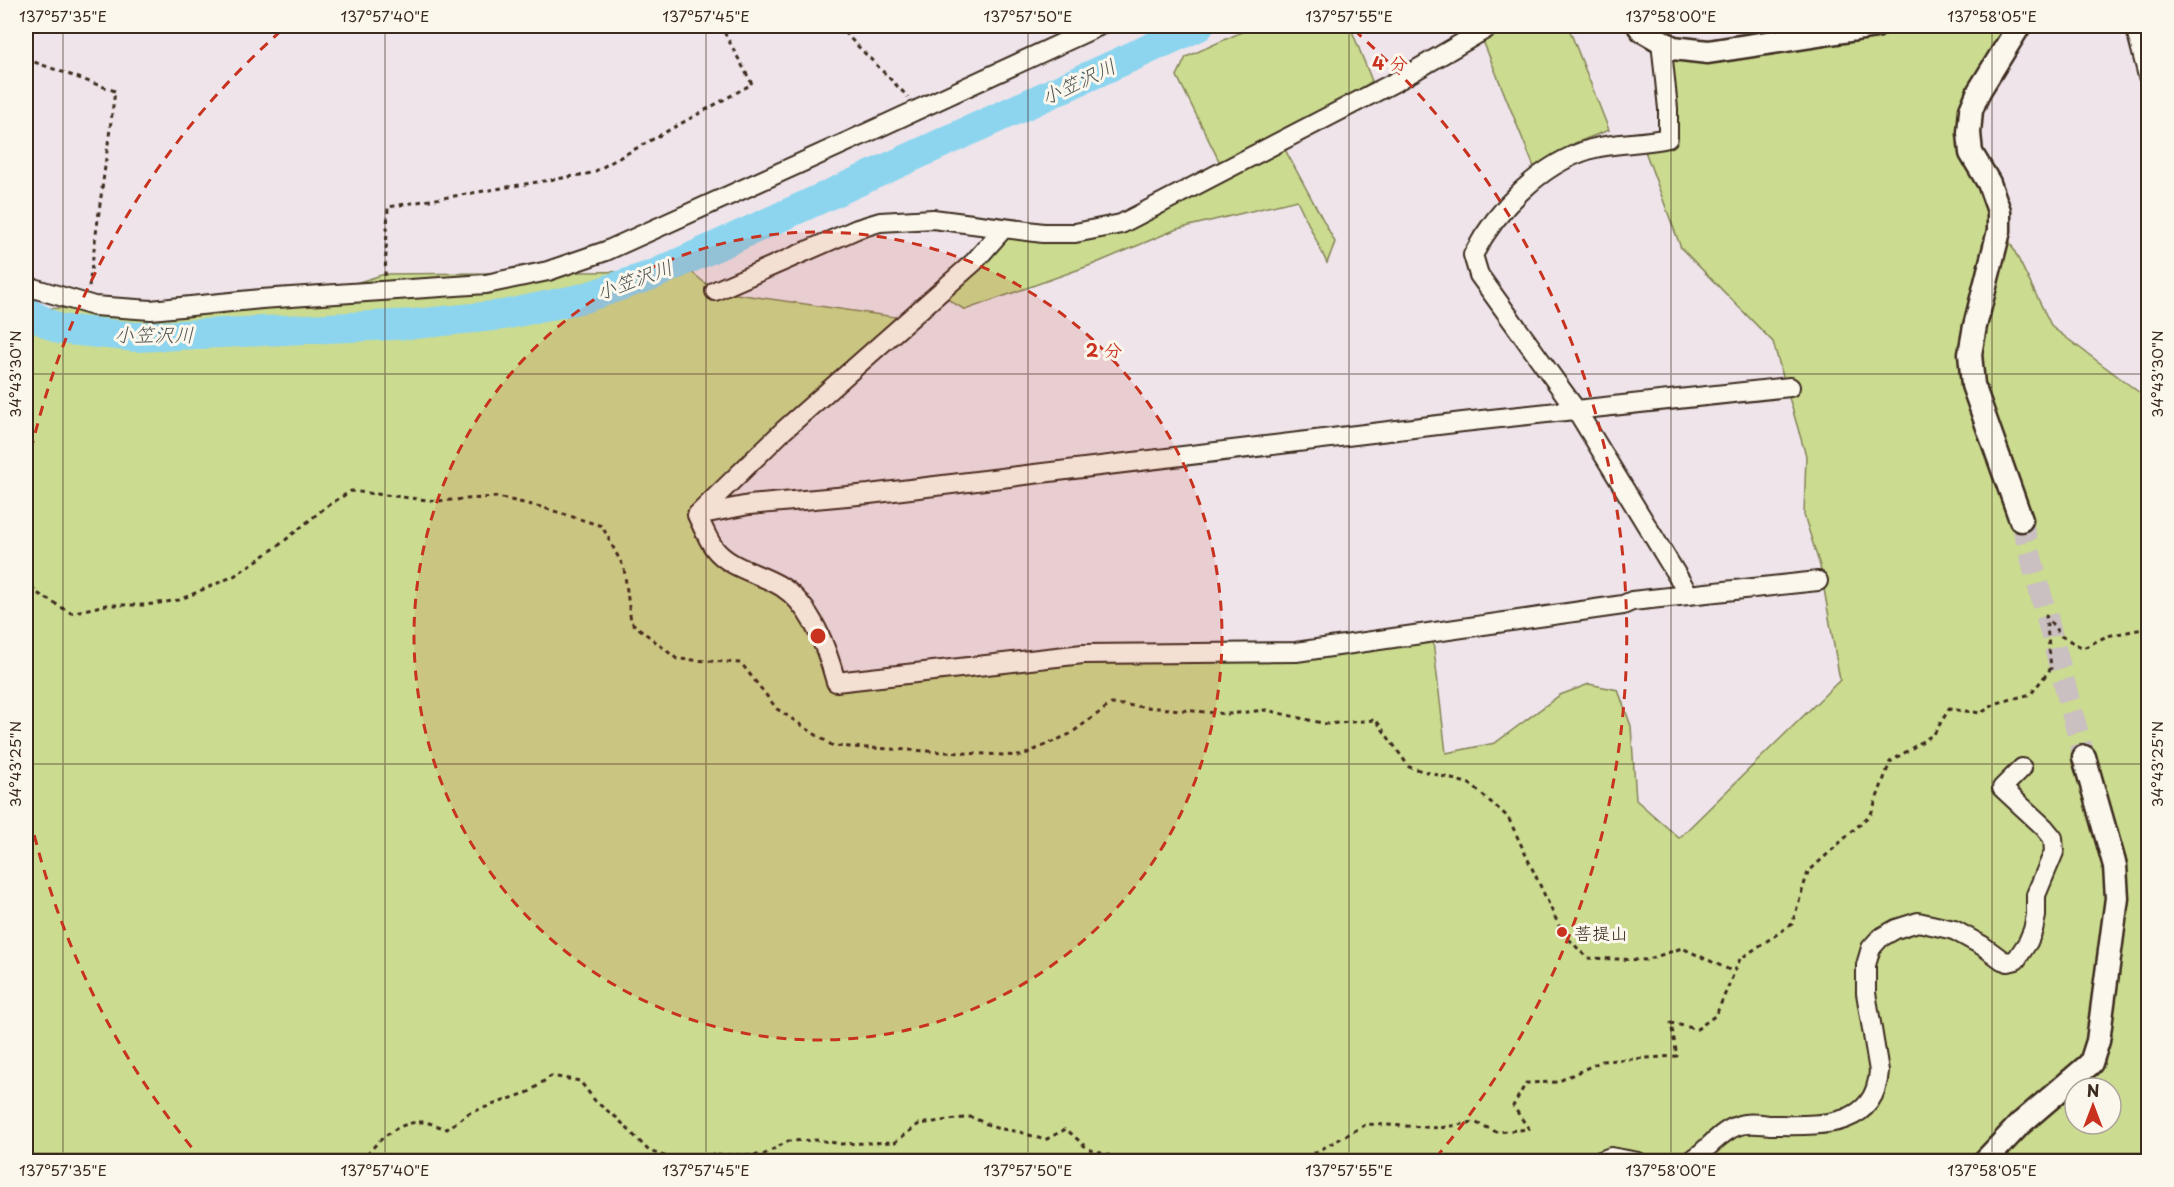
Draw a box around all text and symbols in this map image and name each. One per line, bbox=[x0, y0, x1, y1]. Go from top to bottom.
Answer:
text: 137°57'35"E bbox=[19, 4, 107, 27]
text: 137°57'40"E bbox=[340, 4, 430, 27]
text: 137°57'45"E bbox=[662, 4, 750, 27]
text: 137°57'50"E bbox=[984, 4, 1072, 27]
text: 137°57'55"E bbox=[1305, 4, 1393, 27]
text: 137°58'00"E bbox=[1625, 4, 1717, 27]
text: 137°58'05"E bbox=[1947, 4, 2037, 27]
text: 4 分 bbox=[1372, 49, 1408, 76]
water label: 小笠沢川 bbox=[1035, 51, 1121, 111]
water label: 小笠沢川 bbox=[591, 251, 677, 307]
water label: 小笠沢川 bbox=[114, 319, 194, 349]
text: 34°43'30"N bbox=[3, 330, 26, 418]
text: 34°43'30"N bbox=[2145, 330, 2168, 418]
text: 2 分 bbox=[1086, 336, 1122, 363]
centre of rings bbox=[808, 626, 828, 646]
text: 34°43'25"N bbox=[3, 721, 26, 807]
text: 34°43'25"N bbox=[2145, 721, 2168, 807]
place label: 菩提山 bbox=[1574, 919, 1628, 946]
marker: 菩提山 bbox=[1555, 925, 1569, 939]
north arrow bbox=[2063, 1076, 2123, 1136]
text: N bbox=[2087, 1078, 2099, 1102]
text: 137°57'35"E bbox=[19, 1158, 107, 1181]
text: 137°57'40"E bbox=[340, 1158, 430, 1181]
text: 137°57'45"E bbox=[662, 1158, 750, 1181]
text: 137°57'50"E bbox=[984, 1158, 1072, 1181]
text: 137°57'55"E bbox=[1305, 1158, 1393, 1181]
text: 137°58'00"E bbox=[1625, 1158, 1717, 1181]
text: 137°58'05"E bbox=[1947, 1158, 2037, 1181]

